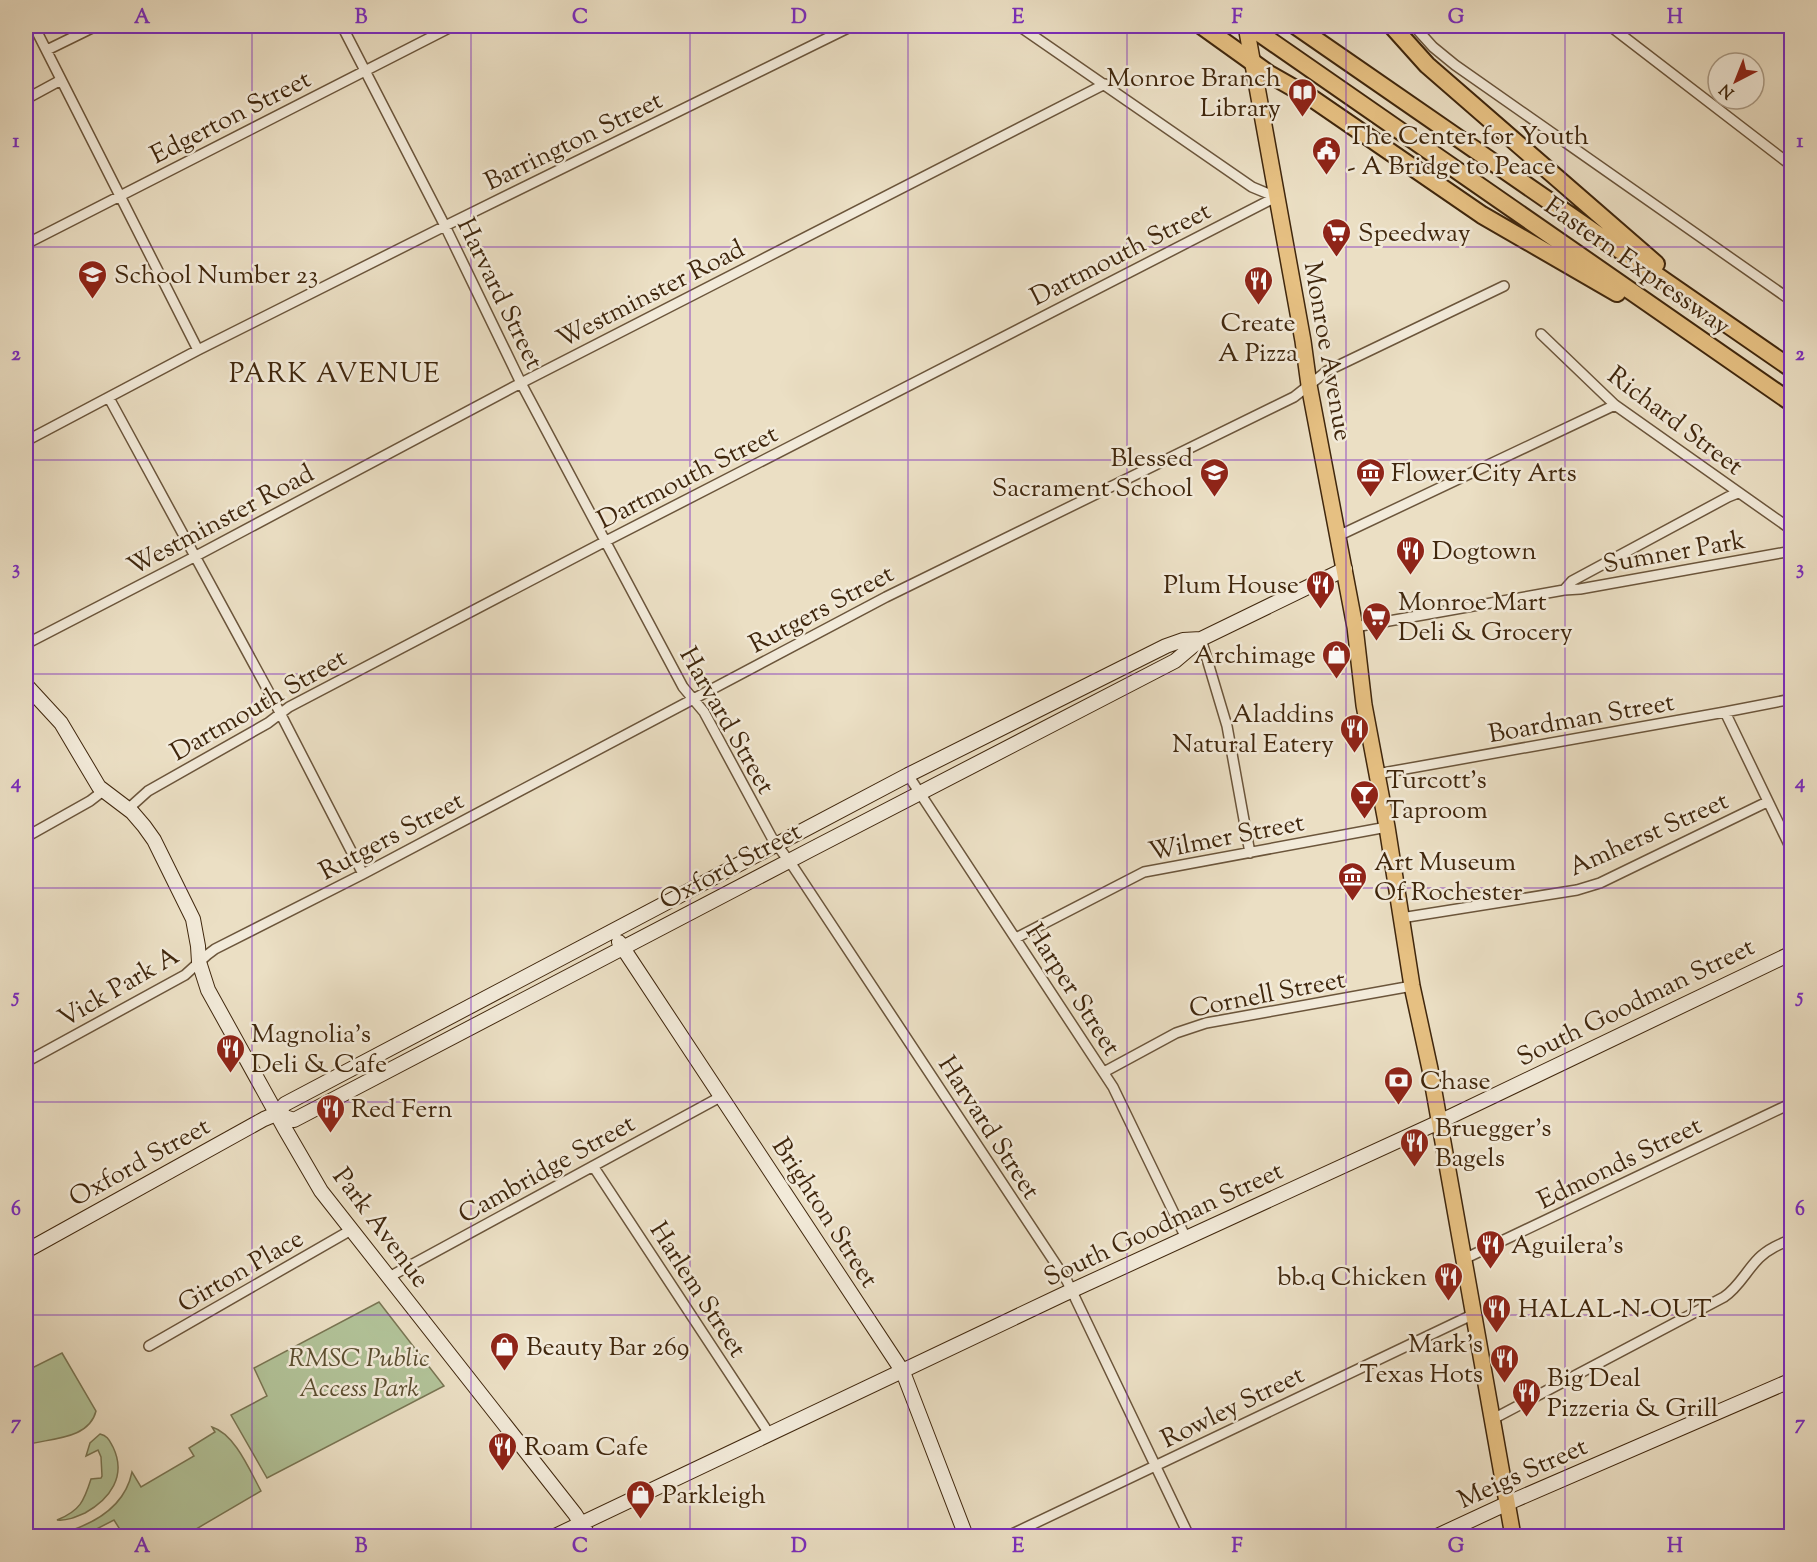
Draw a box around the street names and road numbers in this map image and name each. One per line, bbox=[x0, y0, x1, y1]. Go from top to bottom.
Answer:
street label: Edgerton Street bbox=[144, 62, 318, 175]
street label: Barrington Street bbox=[479, 83, 669, 201]
street label: Eastern Expressway bbox=[1536, 189, 1737, 345]
street label: Dartmouth Street bbox=[1024, 194, 1218, 317]
street label: Harvard Street bbox=[446, 212, 551, 376]
street label: Westminster Road bbox=[551, 232, 752, 359]
street label: Monroe Avenue bbox=[1293, 259, 1361, 444]
street label: Richard Street bbox=[1599, 359, 1750, 485]
street label: Dartmouth Street bbox=[591, 417, 785, 540]
street label: Westminster Road bbox=[121, 456, 321, 586]
street label: Sumner Park bbox=[1600, 523, 1749, 584]
street label: Rutgers Street bbox=[743, 556, 901, 664]
street label: Dartmouth Street bbox=[164, 641, 354, 772]
street label: Harvard Street bbox=[669, 641, 783, 802]
street label: Boardman Street bbox=[1486, 685, 1677, 754]
street label: Rutgers Street bbox=[313, 783, 471, 891]
street label: Amherst Street bbox=[1563, 784, 1735, 887]
street label: Wilmer Street bbox=[1146, 805, 1308, 872]
street label: Oxford Street bbox=[654, 814, 809, 920]
street label: Harper Street bbox=[1015, 917, 1129, 1064]
street label: South Goodman Street bbox=[1511, 930, 1761, 1077]
street label: Vick Park A bbox=[52, 939, 187, 1038]
street label: Cornell Street bbox=[1186, 962, 1349, 1029]
street label: Harvard Street bbox=[928, 1049, 1048, 1207]
street label: Cambridge Street bbox=[452, 1106, 642, 1234]
street label: Edmonds Street bbox=[1532, 1108, 1709, 1220]
street label: Oxford Street bbox=[63, 1109, 218, 1217]
street label: Brighton Street bbox=[761, 1131, 886, 1296]
street label: South Goodman Street bbox=[1038, 1153, 1290, 1297]
street label: Park Avenue bbox=[322, 1161, 438, 1296]
street label: Harlem Street bbox=[639, 1215, 755, 1366]
street label: Girton Place bbox=[172, 1221, 311, 1323]
street label: Rowley Street bbox=[1155, 1358, 1311, 1459]
street label: Meigs Street bbox=[1452, 1429, 1594, 1519]

